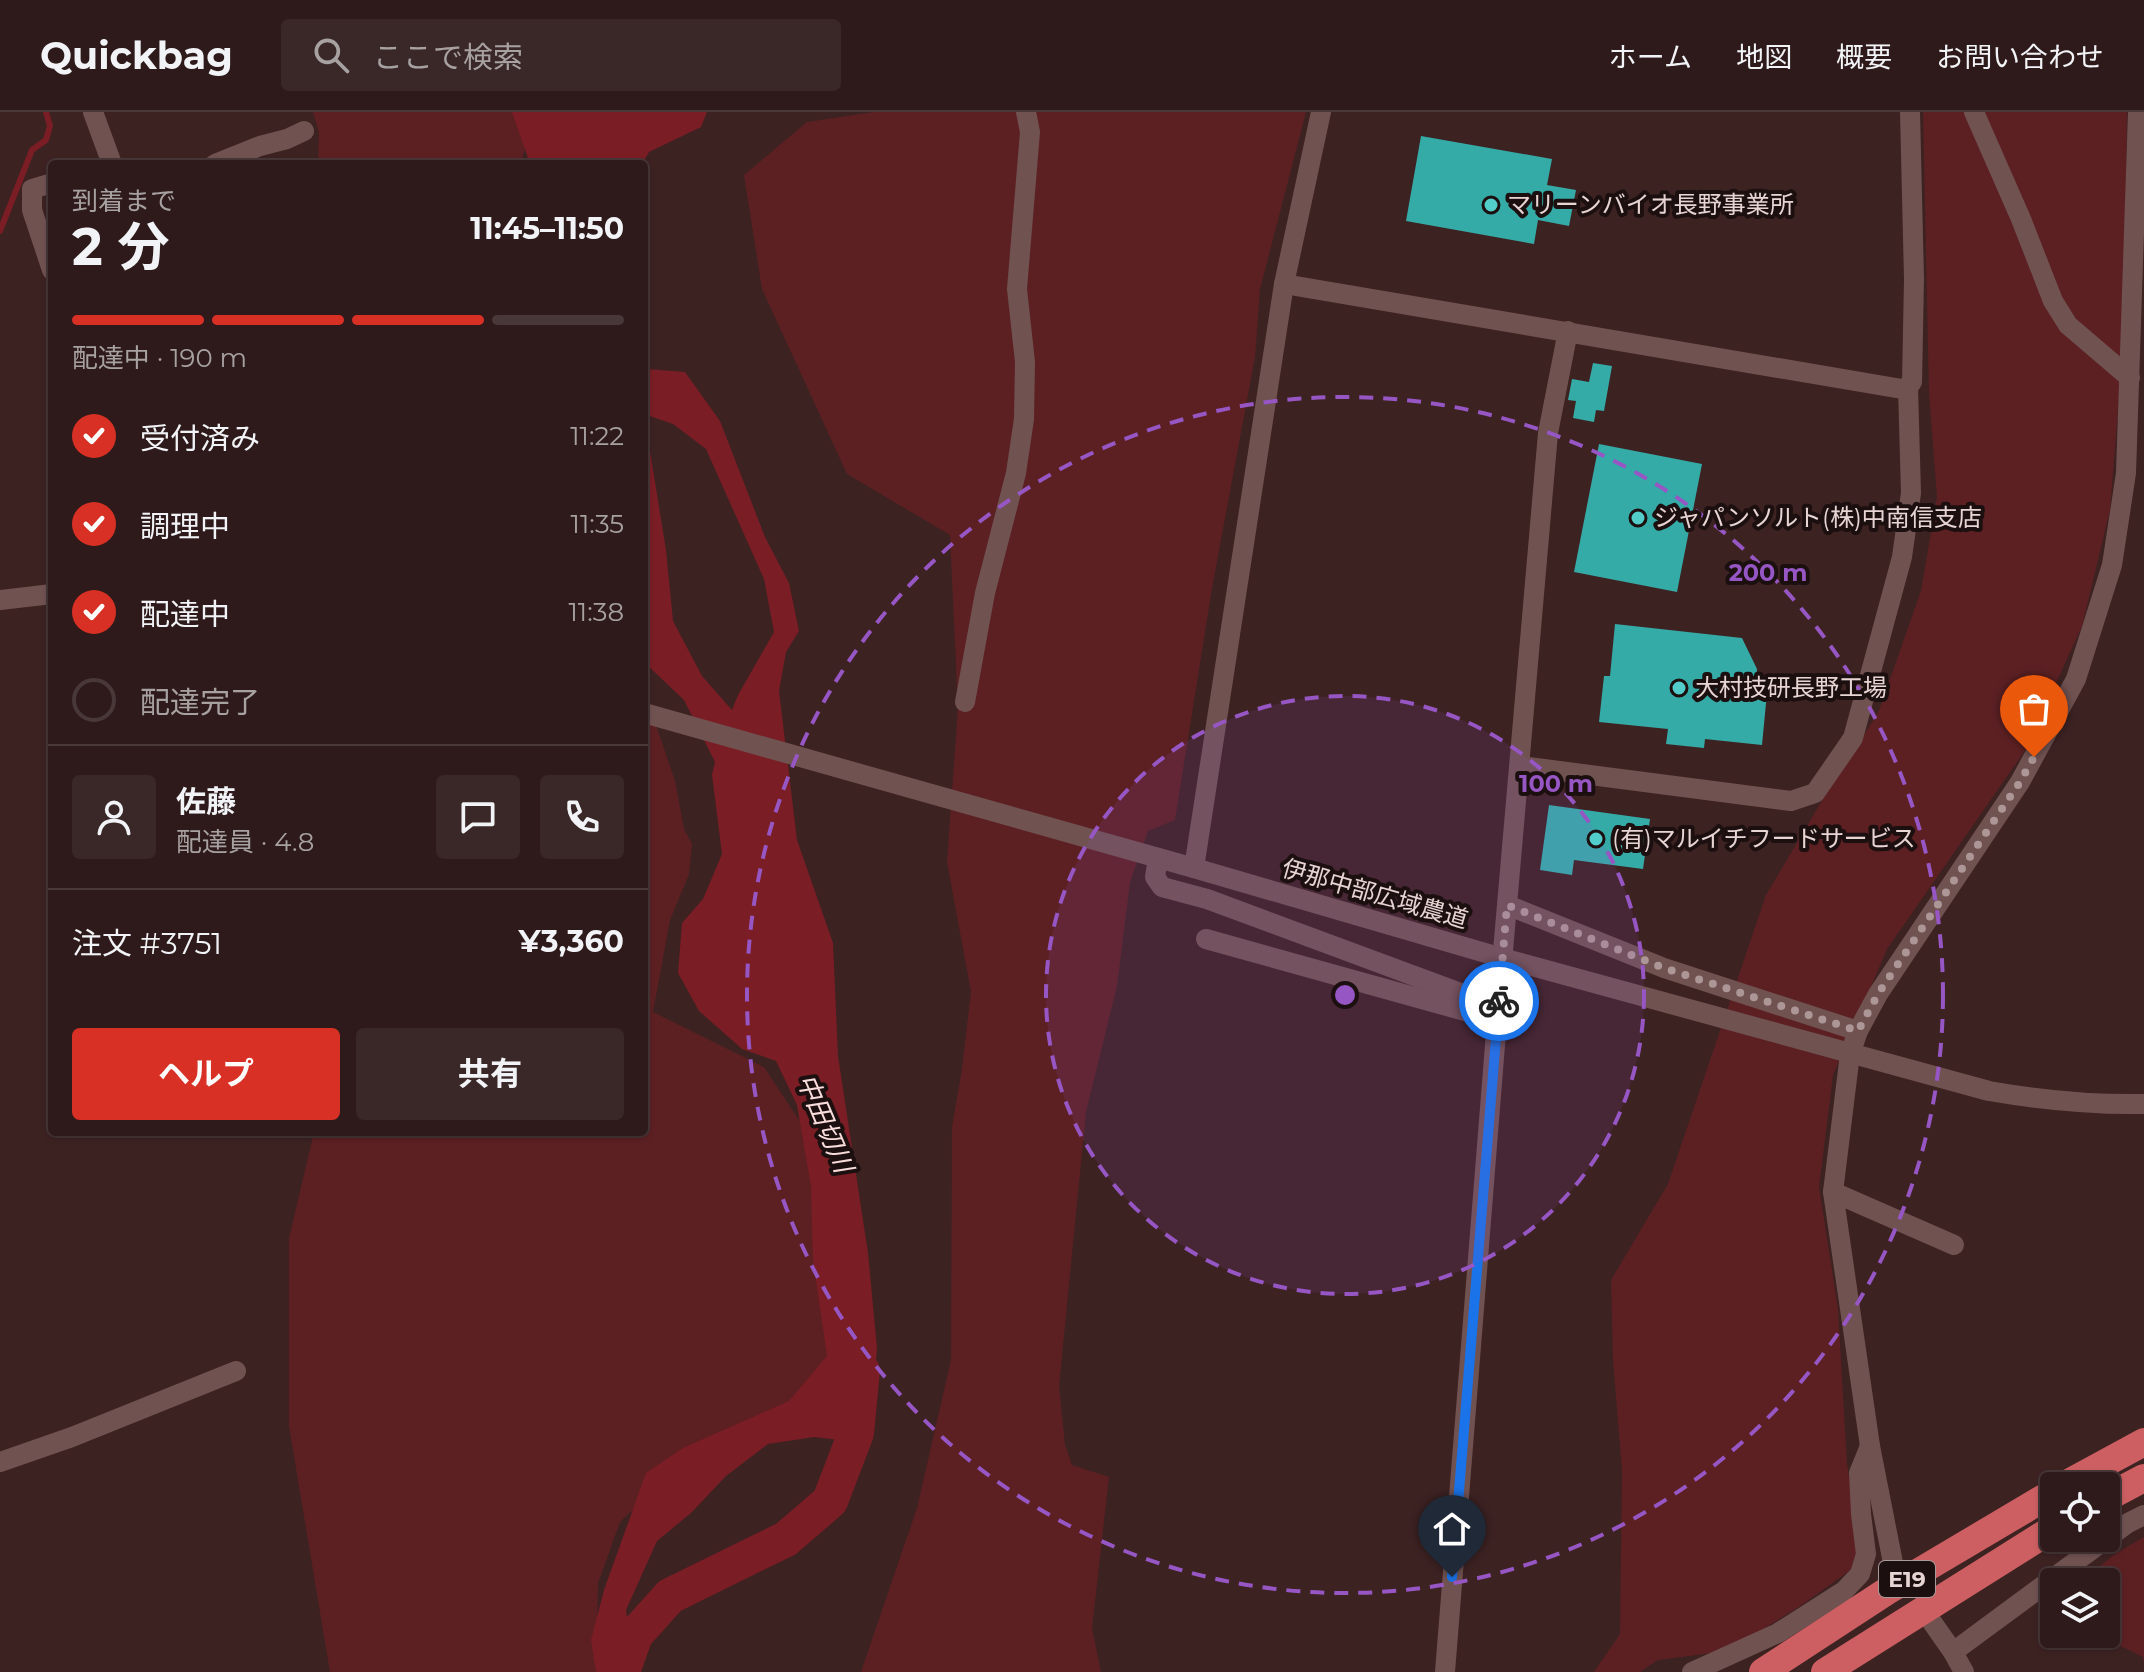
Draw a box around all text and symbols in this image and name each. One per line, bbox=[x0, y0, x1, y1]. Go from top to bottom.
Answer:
search box bbox=[281, 19, 841, 91]
text: Quickbag bbox=[40, 32, 233, 79]
icon: search bbox=[309, 33, 353, 77]
text: ここで検索 bbox=[373, 39, 523, 76]
text: ホーム bbox=[1609, 40, 1692, 74]
text: 地図 bbox=[1736, 40, 1792, 74]
text: 概要 bbox=[1836, 40, 1892, 74]
text: お問い合わせ bbox=[1936, 40, 2104, 74]
text: 到着まで bbox=[72, 185, 176, 217]
place label: マリーンバイオ長野事業所 bbox=[1507, 190, 1794, 219]
marker: マリーンバイオ長野事業所 bbox=[1482, 196, 1500, 214]
text: 11:45–11:50 bbox=[470, 210, 624, 247]
text: 2 分 bbox=[72, 215, 169, 278]
text: 配達中 · 190 m bbox=[72, 342, 247, 374]
icon: check bbox=[72, 414, 116, 458]
text: 受付済み bbox=[140, 420, 260, 457]
text: 11:22 bbox=[570, 420, 624, 452]
icon: check bbox=[72, 502, 116, 546]
place label: ジャパンソルト(株)中南信支店 bbox=[1654, 503, 1982, 532]
text: 調理中 bbox=[140, 508, 230, 545]
text: 11:35 bbox=[571, 508, 624, 540]
marker: ジャパンソルト(株)中南信支店 bbox=[1629, 509, 1647, 527]
text: 200 m bbox=[1729, 558, 1807, 587]
icon: check bbox=[72, 590, 116, 634]
text: 配達中 bbox=[140, 596, 230, 633]
text: 11:38 bbox=[568, 596, 624, 628]
place label: 大村技研長野工場 bbox=[1695, 673, 1887, 702]
pin bbox=[2000, 675, 2068, 757]
marker: 大村技研長野工場 bbox=[1670, 679, 1688, 697]
text: 配達完了 bbox=[140, 684, 260, 721]
icon: bag bbox=[2012, 687, 2056, 731]
text: 100 m bbox=[1519, 769, 1593, 798]
button: person bbox=[72, 775, 156, 859]
button: chat bbox=[436, 775, 520, 859]
button: phone bbox=[540, 775, 624, 859]
text: 佐藤 bbox=[176, 783, 236, 820]
place label: (有)マルイチフードサービス bbox=[1612, 824, 1916, 853]
text: 配達員 · 4.8 bbox=[176, 826, 314, 858]
marker: (有)マルイチフードサービス bbox=[1587, 830, 1605, 848]
street label: 伊那中部広域農道 bbox=[1279, 853, 1471, 934]
text: ¥3,360 bbox=[518, 923, 624, 960]
text: 注文 #3751 bbox=[72, 925, 222, 962]
courier bbox=[1459, 961, 1539, 1041]
icon: bike bbox=[1477, 979, 1521, 1023]
centre of rings bbox=[1331, 981, 1359, 1009]
button: ヘルプ bbox=[72, 1028, 340, 1120]
button: 共有 bbox=[356, 1028, 624, 1120]
water label: 中田切川 bbox=[790, 1069, 861, 1180]
map controls bbox=[2040, 1472, 2120, 1648]
button: locate bbox=[2040, 1472, 2120, 1552]
pin bbox=[1418, 1495, 1486, 1577]
icon: home bbox=[1430, 1507, 1474, 1551]
road number: E19 bbox=[1879, 1561, 1935, 1597]
button: layers bbox=[2040, 1568, 2120, 1648]

